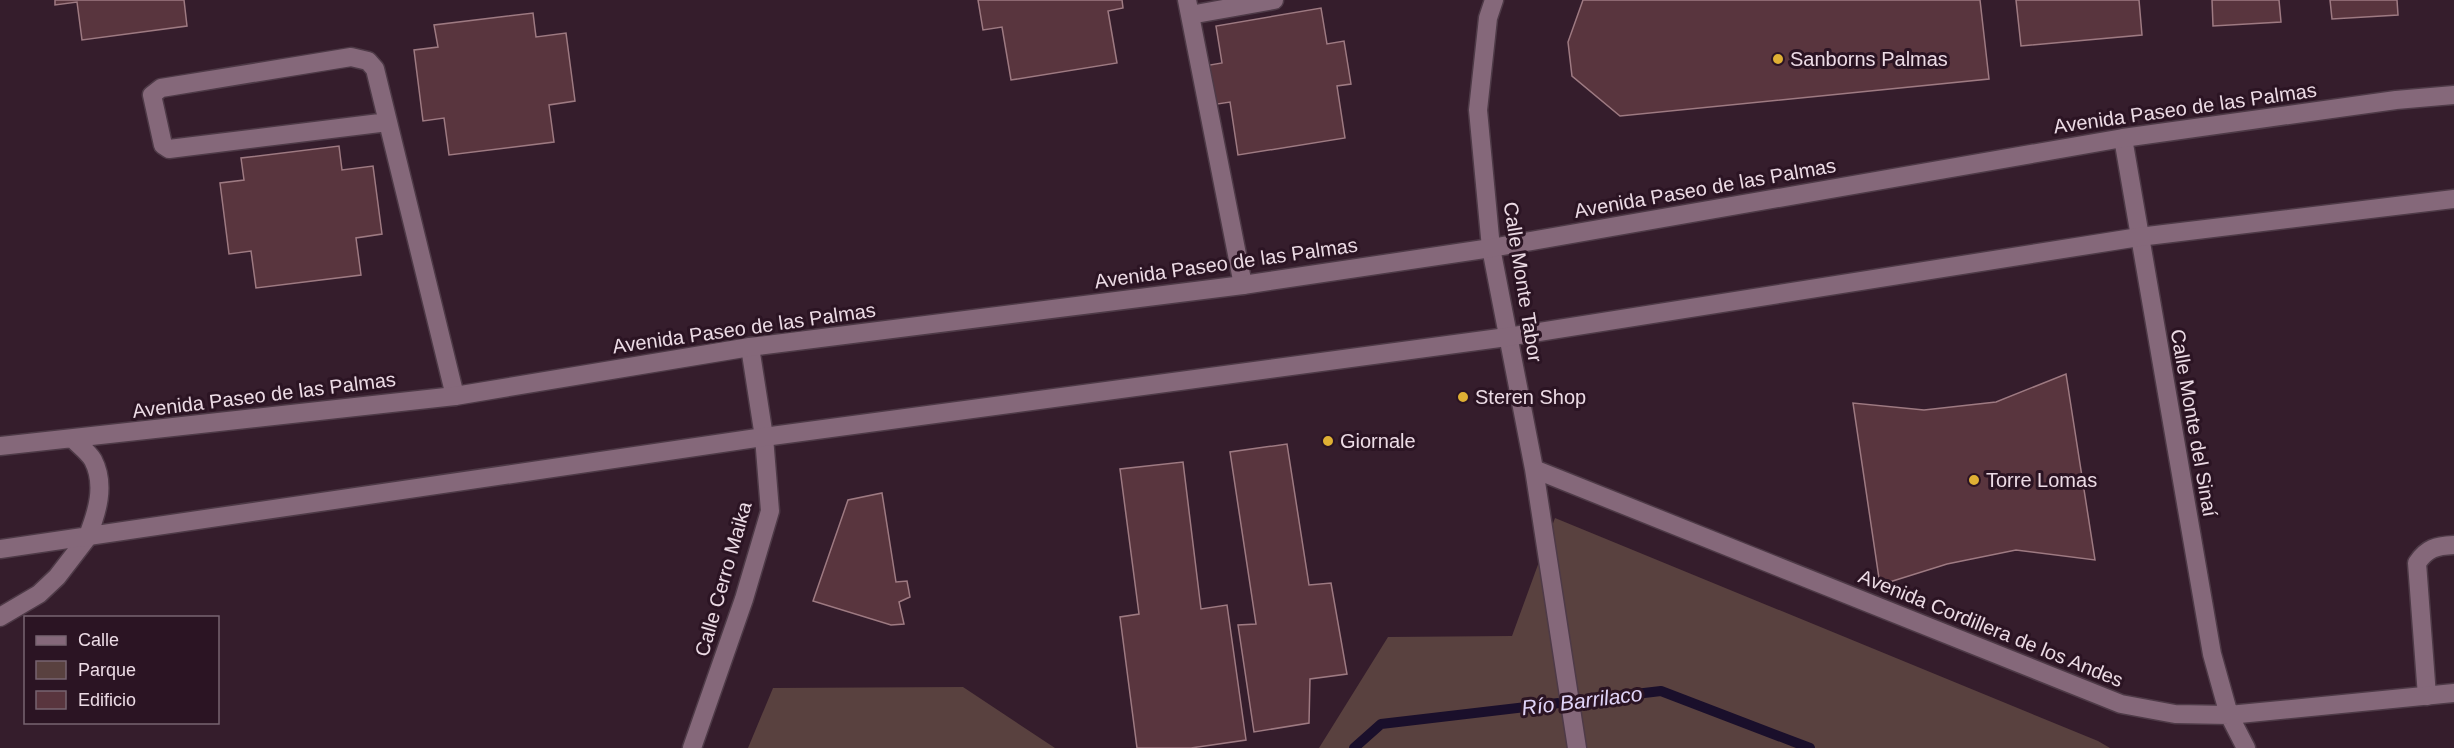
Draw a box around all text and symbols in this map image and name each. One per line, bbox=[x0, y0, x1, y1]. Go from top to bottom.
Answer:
place label: Sanborns Palmas bbox=[1790, 48, 1948, 70]
marker: Sanborns Palmas bbox=[1771, 52, 1785, 66]
street label: Avenida Paseo de las Palmas bbox=[2052, 79, 2318, 137]
street label: Avenida Paseo de las Palmas bbox=[1572, 154, 1838, 222]
street label: Calle Monte Tabor bbox=[1499, 200, 1547, 364]
street label: Avenida Paseo de las Palmas bbox=[1093, 234, 1359, 292]
street label: Avenida Paseo de las Palmas bbox=[611, 299, 877, 357]
street label: Calle Monte del Sinaí bbox=[2167, 327, 2221, 519]
street label: Avenida Paseo de las Palmas bbox=[131, 368, 397, 422]
place label: Steren Shop bbox=[1475, 386, 1586, 408]
marker: Steren Shop bbox=[1456, 390, 1470, 404]
place label: Giornale bbox=[1340, 430, 1416, 452]
marker: Giornale bbox=[1321, 434, 1335, 448]
place label: Torre Lomas bbox=[1986, 469, 2097, 491]
marker: Torre Lomas bbox=[1967, 473, 1981, 487]
street label: Calle Cerro Maika bbox=[690, 498, 756, 659]
street label: Avenida Cordillera de los Andes bbox=[1856, 565, 2126, 691]
legend bbox=[24, 616, 219, 724]
text: Calle bbox=[78, 630, 119, 650]
text: Parque bbox=[78, 660, 136, 680]
water label: Río Barrilaco bbox=[1520, 682, 1644, 719]
text: Edificio bbox=[78, 690, 136, 710]

